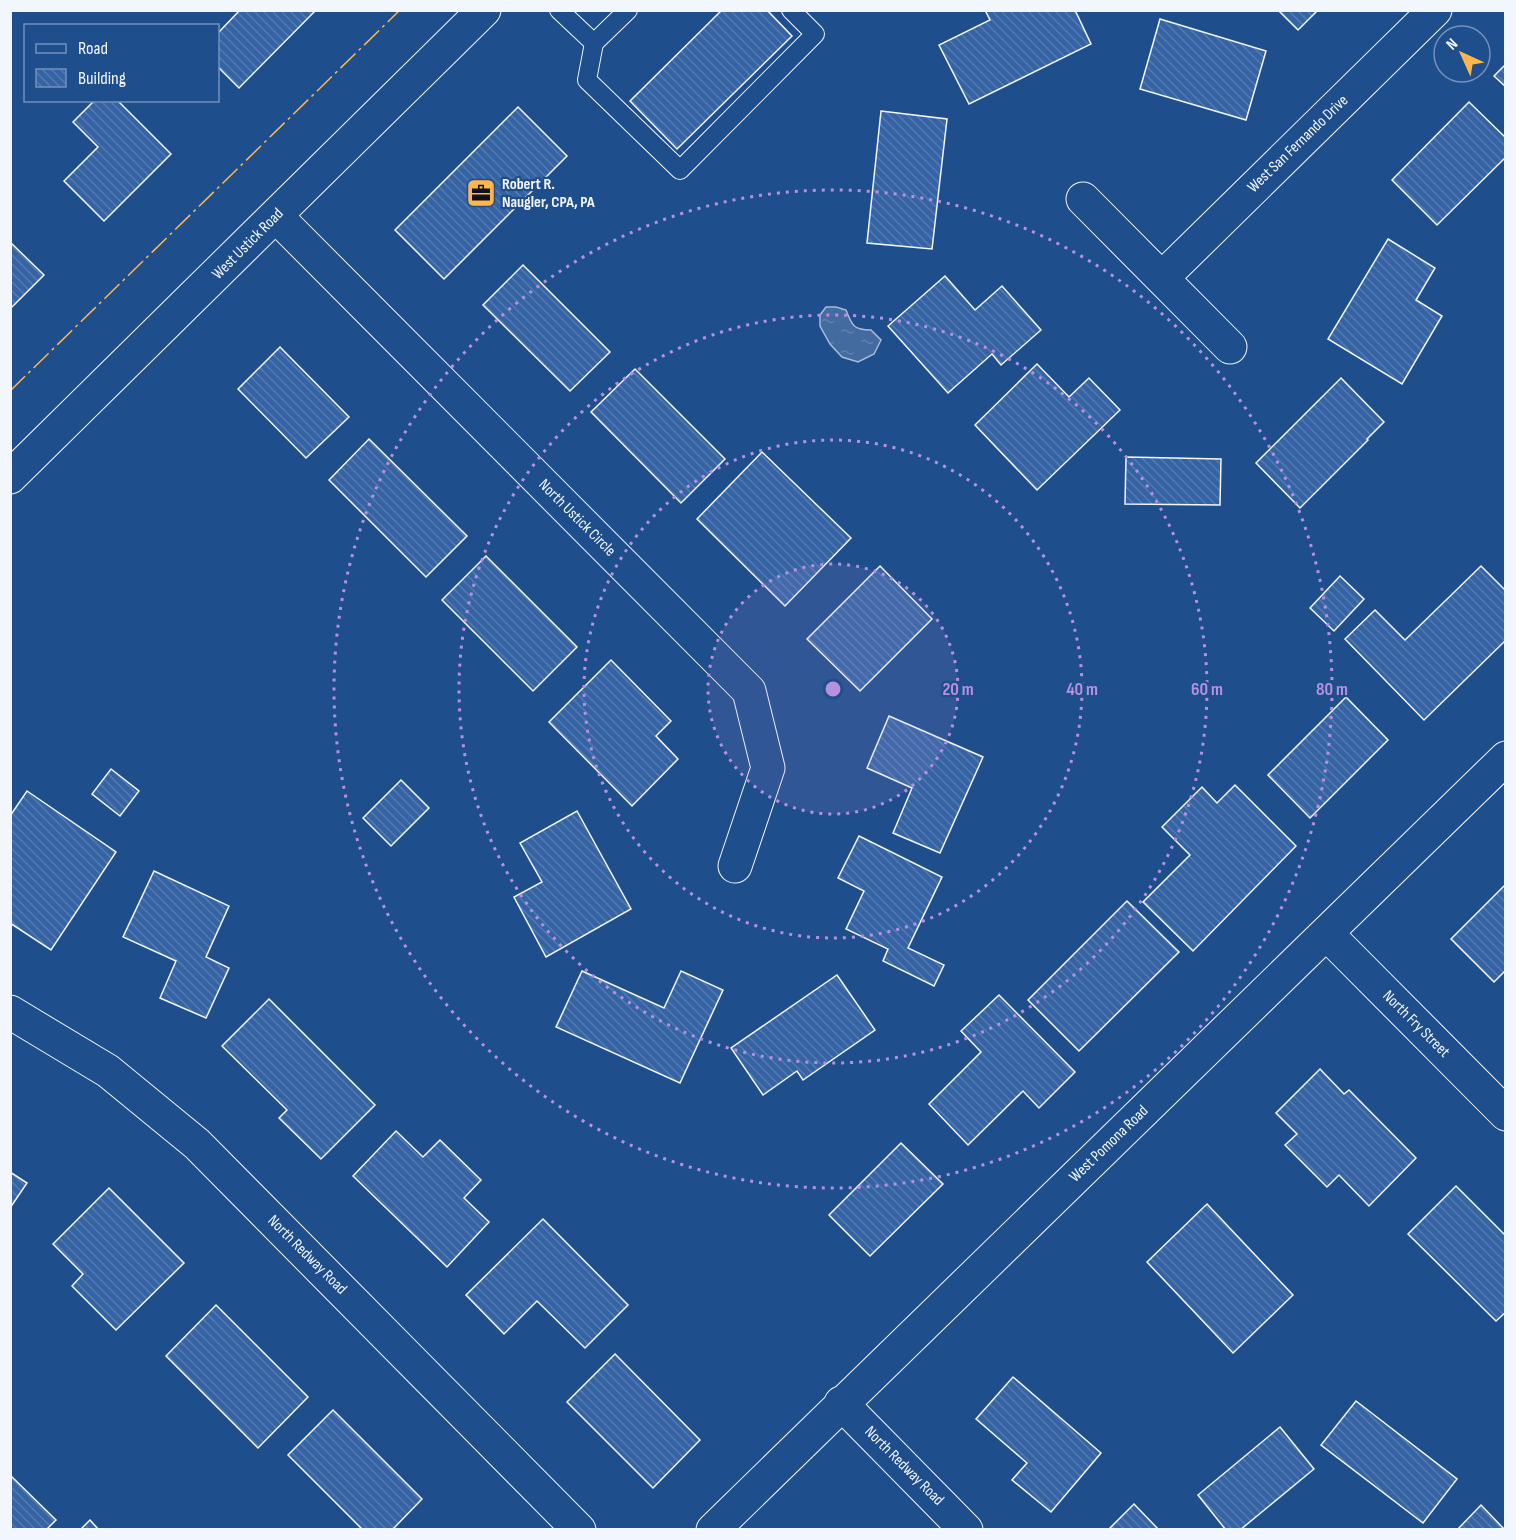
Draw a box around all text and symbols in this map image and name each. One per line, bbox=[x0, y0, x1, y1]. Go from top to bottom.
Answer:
legend bbox=[24, 24, 219, 102]
north arrow bbox=[1432, 24, 1492, 84]
text: N bbox=[1443, 35, 1462, 54]
text: Road bbox=[78, 38, 108, 59]
text: Building bbox=[78, 68, 126, 89]
street label: West San Fernando Drive bbox=[1244, 91, 1352, 197]
place label: Robert R. Naugler, CPA, PA bbox=[502, 175, 595, 212]
office icon: Robert R. Naugler, CPA, PA bbox=[465, 177, 497, 209]
street label: West Ustick Road bbox=[208, 204, 288, 284]
street label: North Ustick Circle bbox=[534, 475, 620, 561]
centre of rings bbox=[823, 679, 843, 699]
text: 20 m bbox=[942, 679, 974, 700]
text: 40 m bbox=[1066, 679, 1098, 700]
text: 60 m bbox=[1191, 679, 1223, 700]
text: 80 m bbox=[1316, 679, 1348, 700]
street label: North Fry Street bbox=[1378, 986, 1454, 1062]
street label: West Pomona Road bbox=[1066, 1102, 1152, 1186]
street label: North Redway Road bbox=[263, 1211, 351, 1299]
street label: North Redway Road bbox=[860, 1422, 948, 1510]

